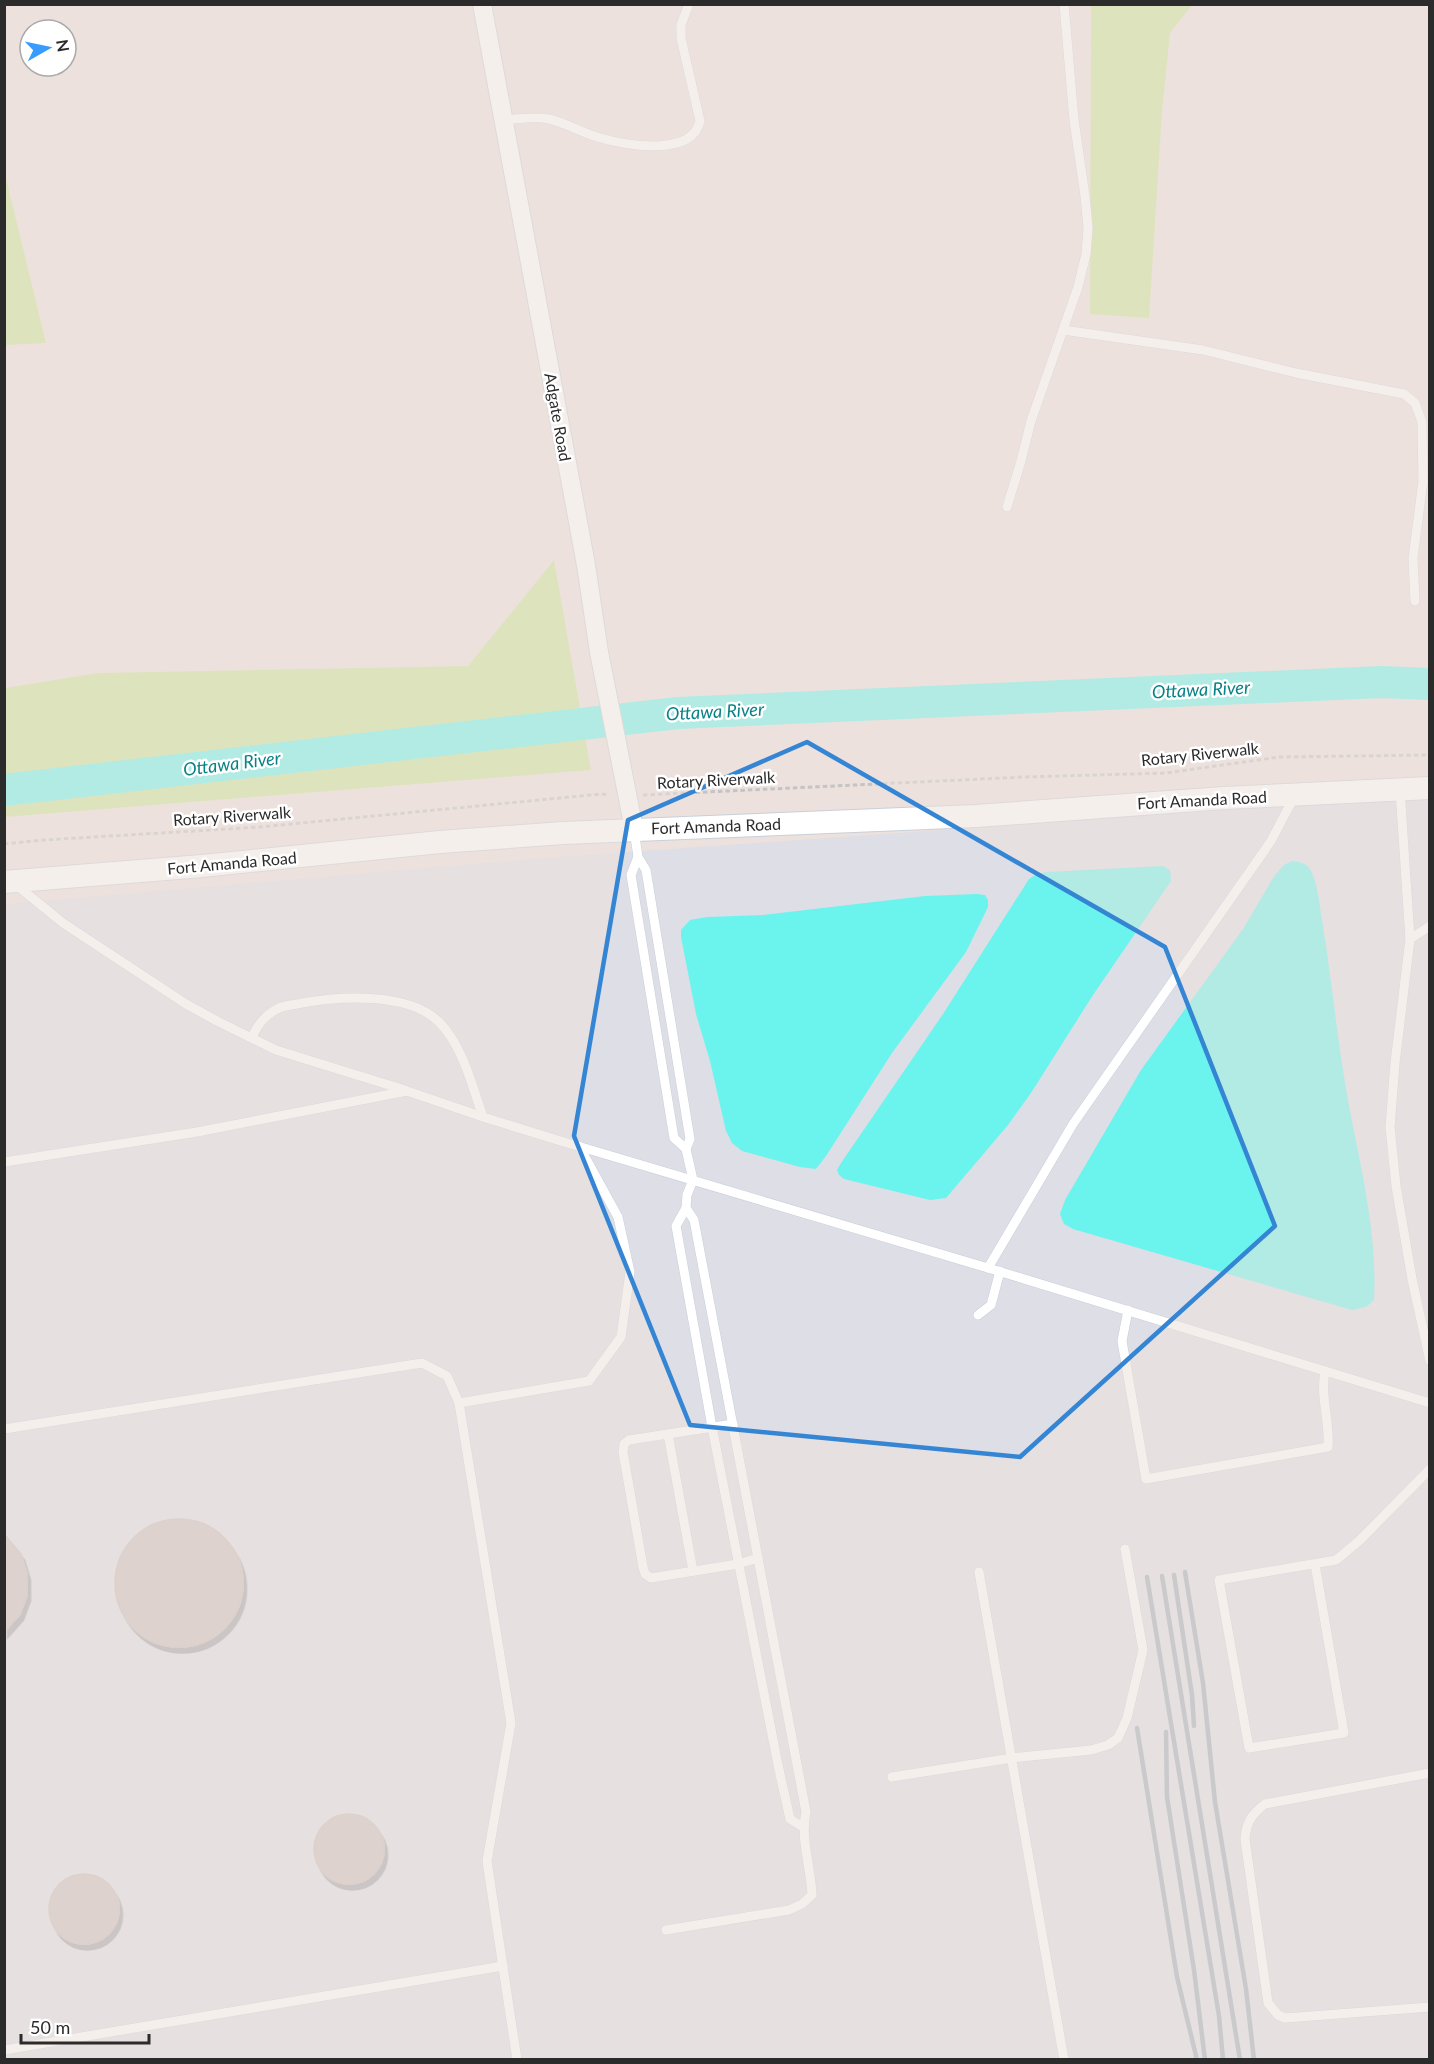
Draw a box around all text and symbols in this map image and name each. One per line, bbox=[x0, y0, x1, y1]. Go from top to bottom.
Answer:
north arrow bbox=[18, 18, 78, 78]
text: N bbox=[53, 38, 74, 53]
street label: Adgate Road bbox=[541, 371, 576, 463]
water label: Ottawa River bbox=[1151, 675, 1251, 703]
water label: Ottawa River bbox=[665, 697, 765, 725]
street label: Rotary Riverwalk bbox=[1140, 738, 1261, 769]
water label: Ottawa River bbox=[182, 746, 283, 780]
street label: Rotary Riverwalk bbox=[656, 767, 776, 792]
street label: Fort Amanda Road bbox=[1137, 787, 1267, 812]
street label: Rotary Riverwalk bbox=[172, 802, 292, 829]
street label: Fort Amanda Road bbox=[651, 814, 781, 837]
street label: Fort Amanda Road bbox=[166, 847, 297, 878]
scale bar bbox=[21, 2007, 148, 2045]
text: 50 m bbox=[30, 2016, 70, 2038]

